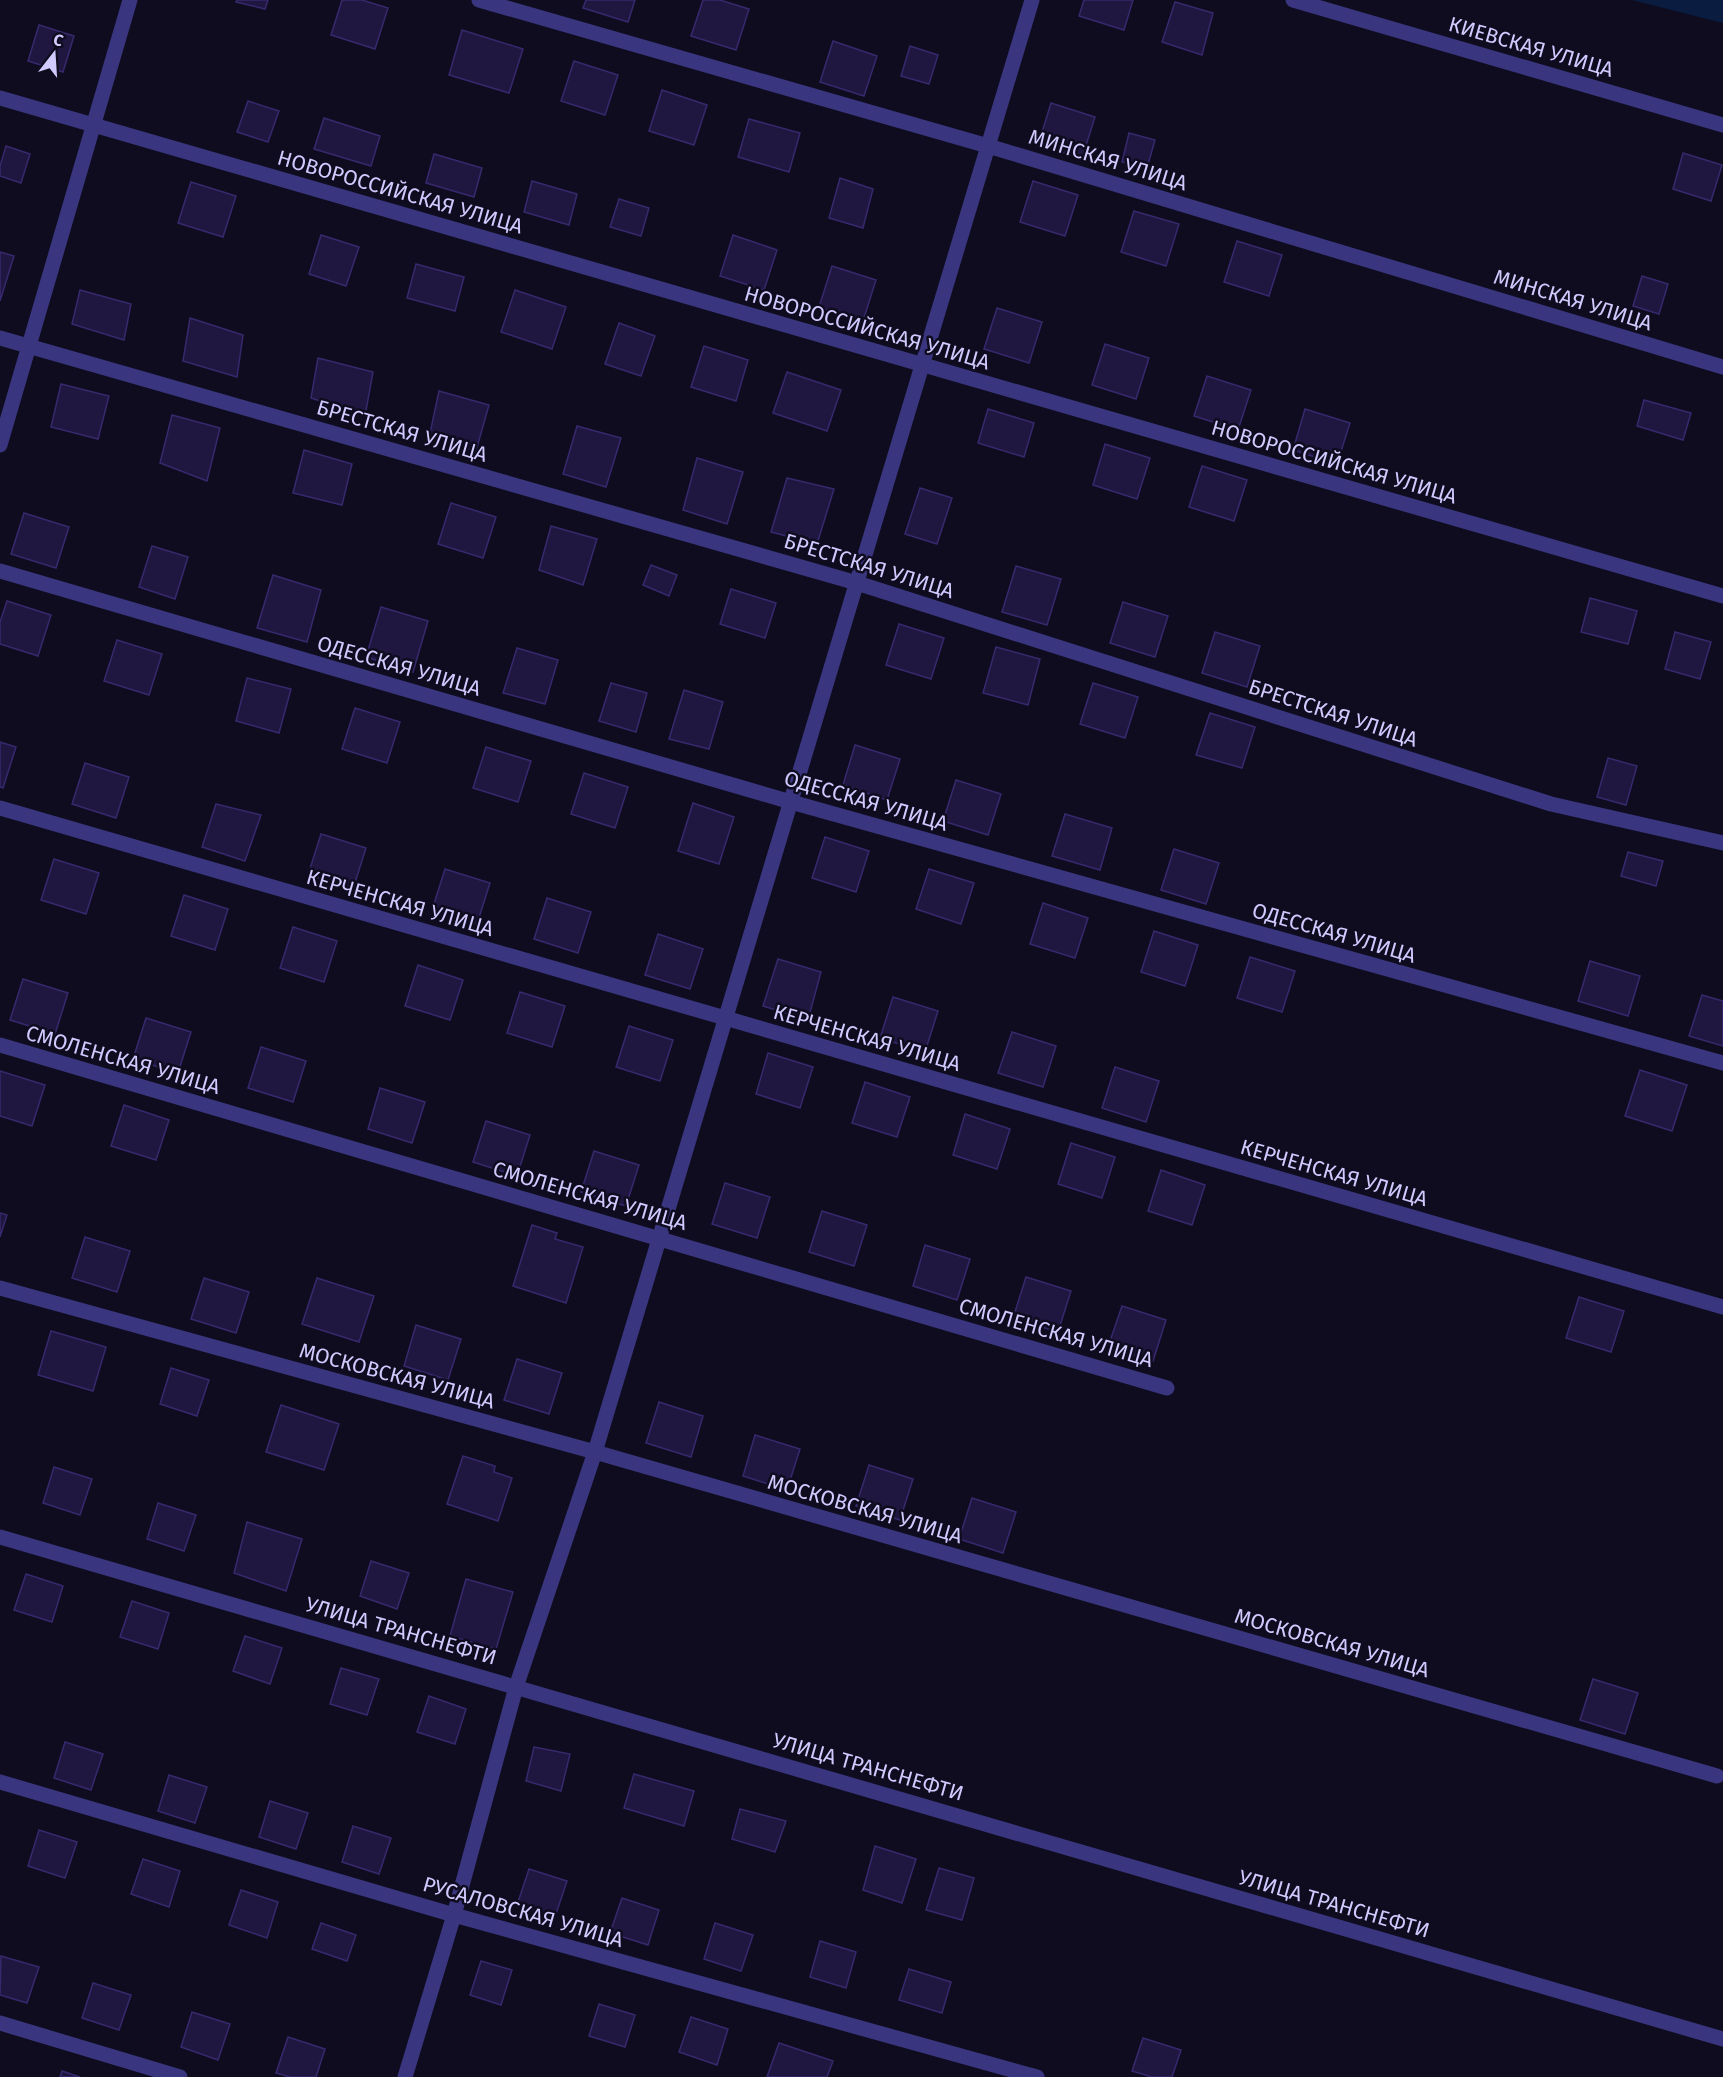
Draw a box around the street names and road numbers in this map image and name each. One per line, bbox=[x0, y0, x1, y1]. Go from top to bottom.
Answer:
street label: КИЕВСКАЯ УЛИЦА bbox=[1446, 11, 1616, 83]
street label: МИНСКАЯ УЛИЦА bbox=[1026, 124, 1190, 196]
street label: НОВОРОССИЙСКАЯ УЛИЦА bbox=[274, 144, 526, 240]
street label: МИНСКАЯ УЛИЦА bbox=[1491, 264, 1655, 336]
street label: НОВОРОССИЙСКАЯ УЛИЦА bbox=[741, 280, 993, 376]
street label: БРЕСТСКАЯ УЛИЦА bbox=[314, 394, 490, 468]
street label: НОВОРОССИЙСКАЯ УЛИЦА bbox=[1208, 414, 1460, 510]
street label: БРЕСТСКАЯ УЛИЦА bbox=[781, 528, 957, 604]
street label: ОДЕССКАЯ УЛИЦА bbox=[314, 630, 484, 702]
street label: БРЕСТСКАЯ УЛИЦА bbox=[1245, 673, 1421, 753]
street label: ОДЕССКАЯ УЛИЦА bbox=[781, 765, 951, 837]
street label: КЕРЧЕНСКАЯ УЛИЦА bbox=[303, 864, 497, 942]
street label: ОДЕССКАЯ УЛИЦА bbox=[1249, 897, 1419, 969]
street label: КЕРЧЕНСКАЯ УЛИЦА bbox=[770, 999, 964, 1077]
street label: СМОЛЕНСКАЯ УЛИЦА bbox=[23, 1020, 223, 1100]
street label: КЕРЧЕНСКАЯ УЛИЦА bbox=[1237, 1134, 1431, 1212]
street label: СМОЛЕНСКАЯ УЛИЦА bbox=[490, 1156, 690, 1236]
street label: СМОЛЕНСКАЯ УЛИЦА bbox=[956, 1293, 1156, 1373]
street label: МОСКОВСКАЯ УЛИЦА bbox=[296, 1337, 498, 1415]
street label: МОСКОВСКАЯ УЛИЦА bbox=[765, 1469, 965, 1549]
street label: УЛИЦА ТРАНСНЕФТИ bbox=[303, 1591, 499, 1671]
street label: МОСКОВСКАЯ УЛИЦА bbox=[1232, 1603, 1432, 1683]
street label: УЛИЦА ТРАНСНЕФТИ bbox=[770, 1727, 966, 1807]
street label: УЛИЦА ТРАНСНЕФТИ bbox=[1236, 1864, 1432, 1944]
street label: РУСАЛОВСКАЯ УЛИЦА bbox=[420, 1871, 626, 1953]

